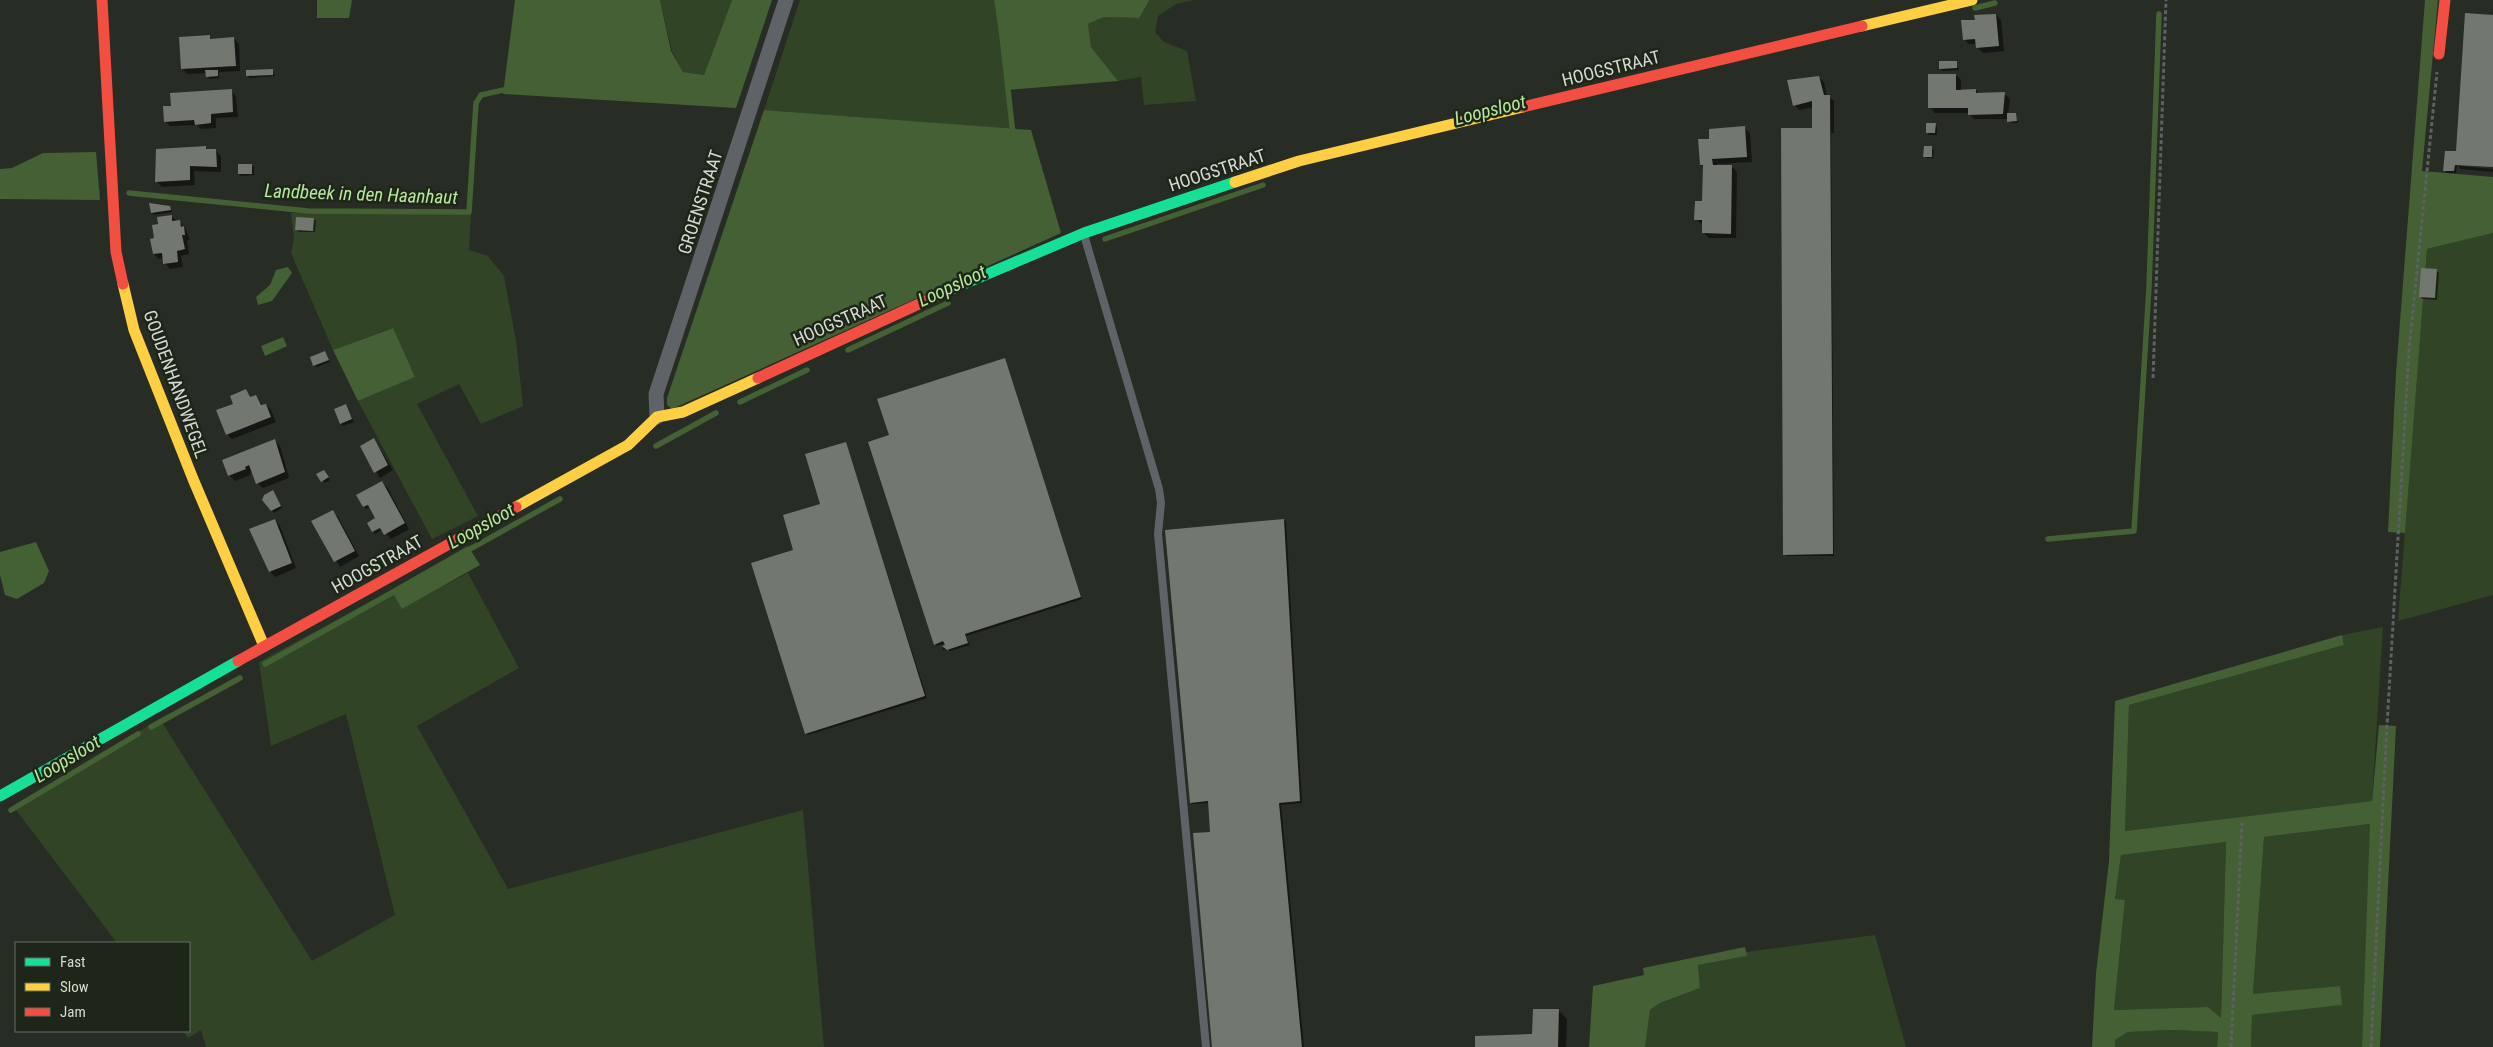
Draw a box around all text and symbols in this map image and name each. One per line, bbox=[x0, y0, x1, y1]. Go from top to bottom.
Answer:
street label: HOOGSTRAAT bbox=[1560, 46, 1662, 90]
water label: Loopsloot bbox=[1452, 90, 1529, 130]
street label: HOOGSTRAAT bbox=[1166, 144, 1268, 196]
street label: GROENSTRAAT bbox=[673, 147, 727, 257]
water label: Landbeek in den Haanhaut bbox=[264, 179, 459, 209]
water label: Loopsloot bbox=[914, 260, 990, 312]
street label: HOOGSTRAAT bbox=[790, 290, 890, 350]
street label: GOUDENHANDWEGEL bbox=[139, 307, 213, 461]
water label: Loopsloot bbox=[444, 498, 519, 554]
street label: HOOGSTRAAT bbox=[328, 530, 426, 598]
water label: Loopsloot bbox=[30, 730, 105, 788]
legend bbox=[15, 942, 190, 1032]
text: Fast bbox=[60, 953, 85, 971]
text: Slow bbox=[60, 978, 89, 996]
text: Jam bbox=[60, 1003, 86, 1021]

